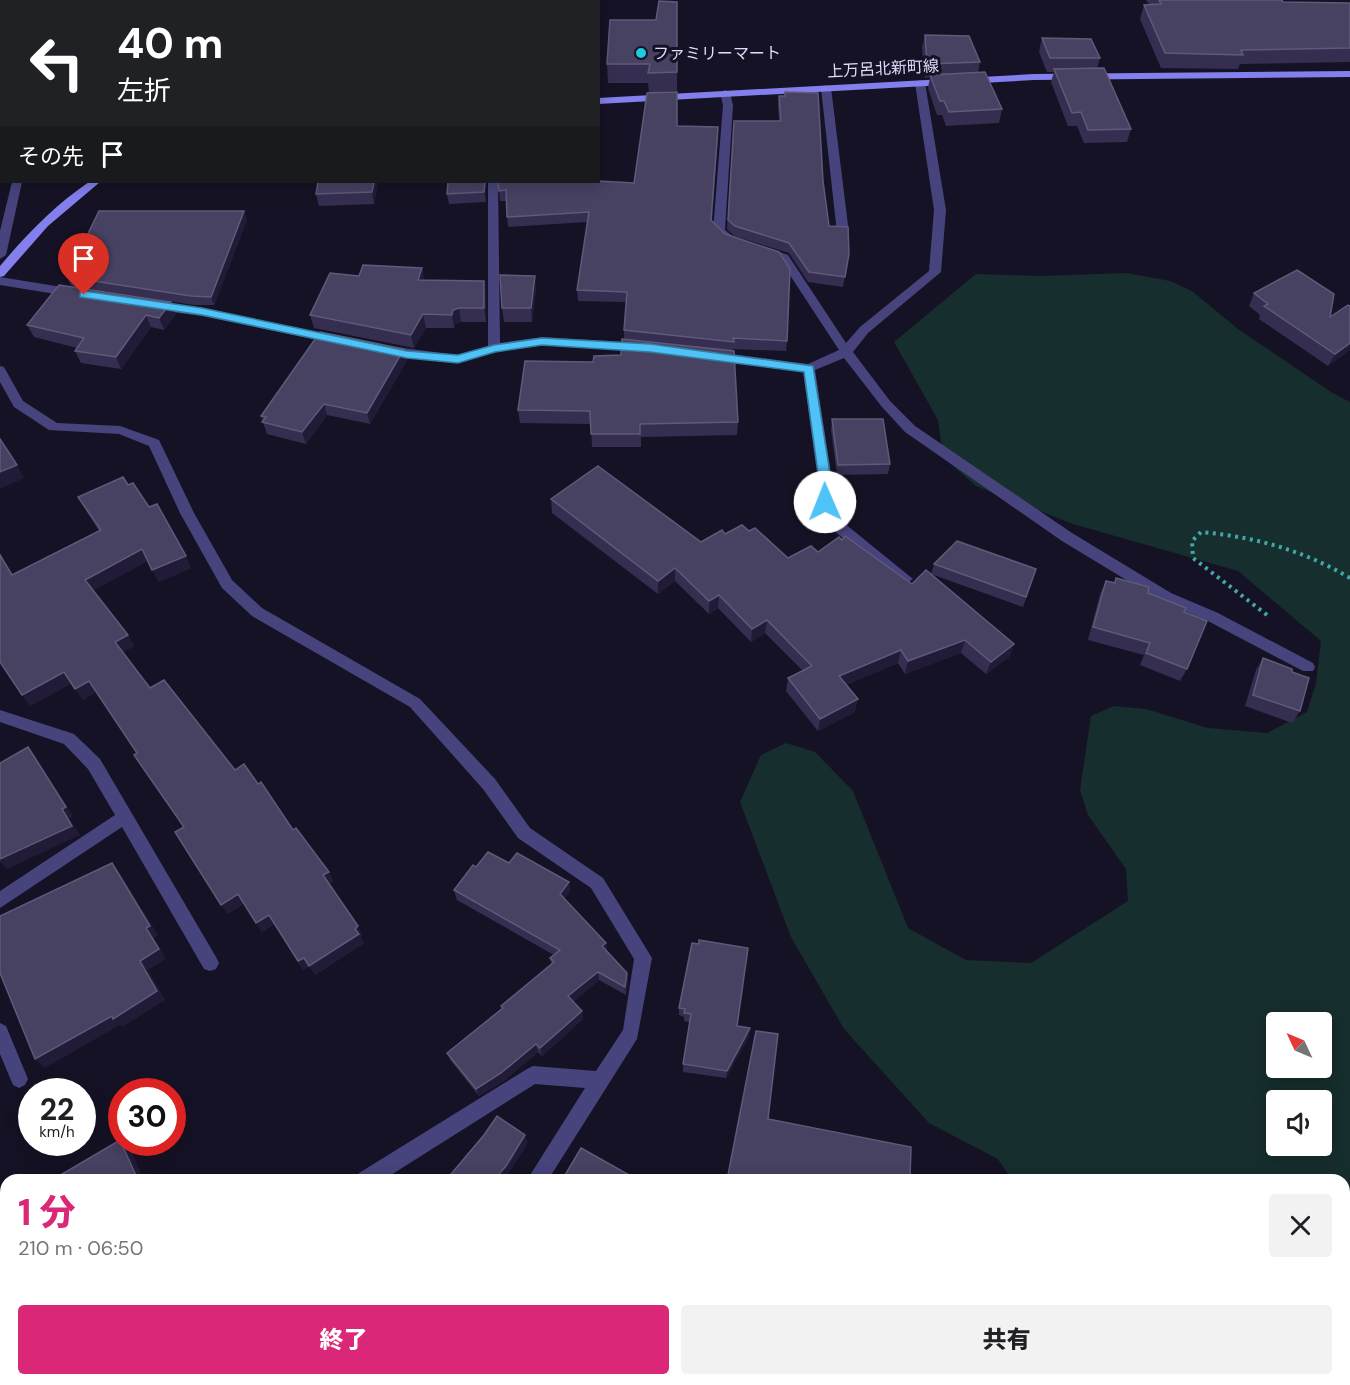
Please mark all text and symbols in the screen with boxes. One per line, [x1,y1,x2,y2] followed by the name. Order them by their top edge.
[117,16,223,71] text: 40 m
[18,24,96,102] icon: left
[653,43,781,64] place label: ファミリーマート
[634,46,648,60] marker: ファミリーマート
[827,55,940,82] street label: 上万呂北新町線
[117,73,171,108] text: 左折
[96,138,129,171] icon: arrive
[18,142,84,171] text: その先
[58,233,109,295] pin
[67,242,100,275] icon: arrive
[793,470,857,534] position arrow
[1266,1012,1332,1078] north arrow
[1266,1012,1332,1156] map controls
[108,1078,186,1156] speed limit sign: 30
[40,1090,74,1129] text: 22
[1266,1090,1332,1156] button: sound
[39,1122,75,1142] text: km/h
[18,1189,76,1236] text: 1 分
[1269,1194,1332,1257] button: close
[18,1235,143,1261] text: 210 m · 06:50
[18,1305,669,1374] button: 終了
[681,1305,1332,1374] button: 共有

